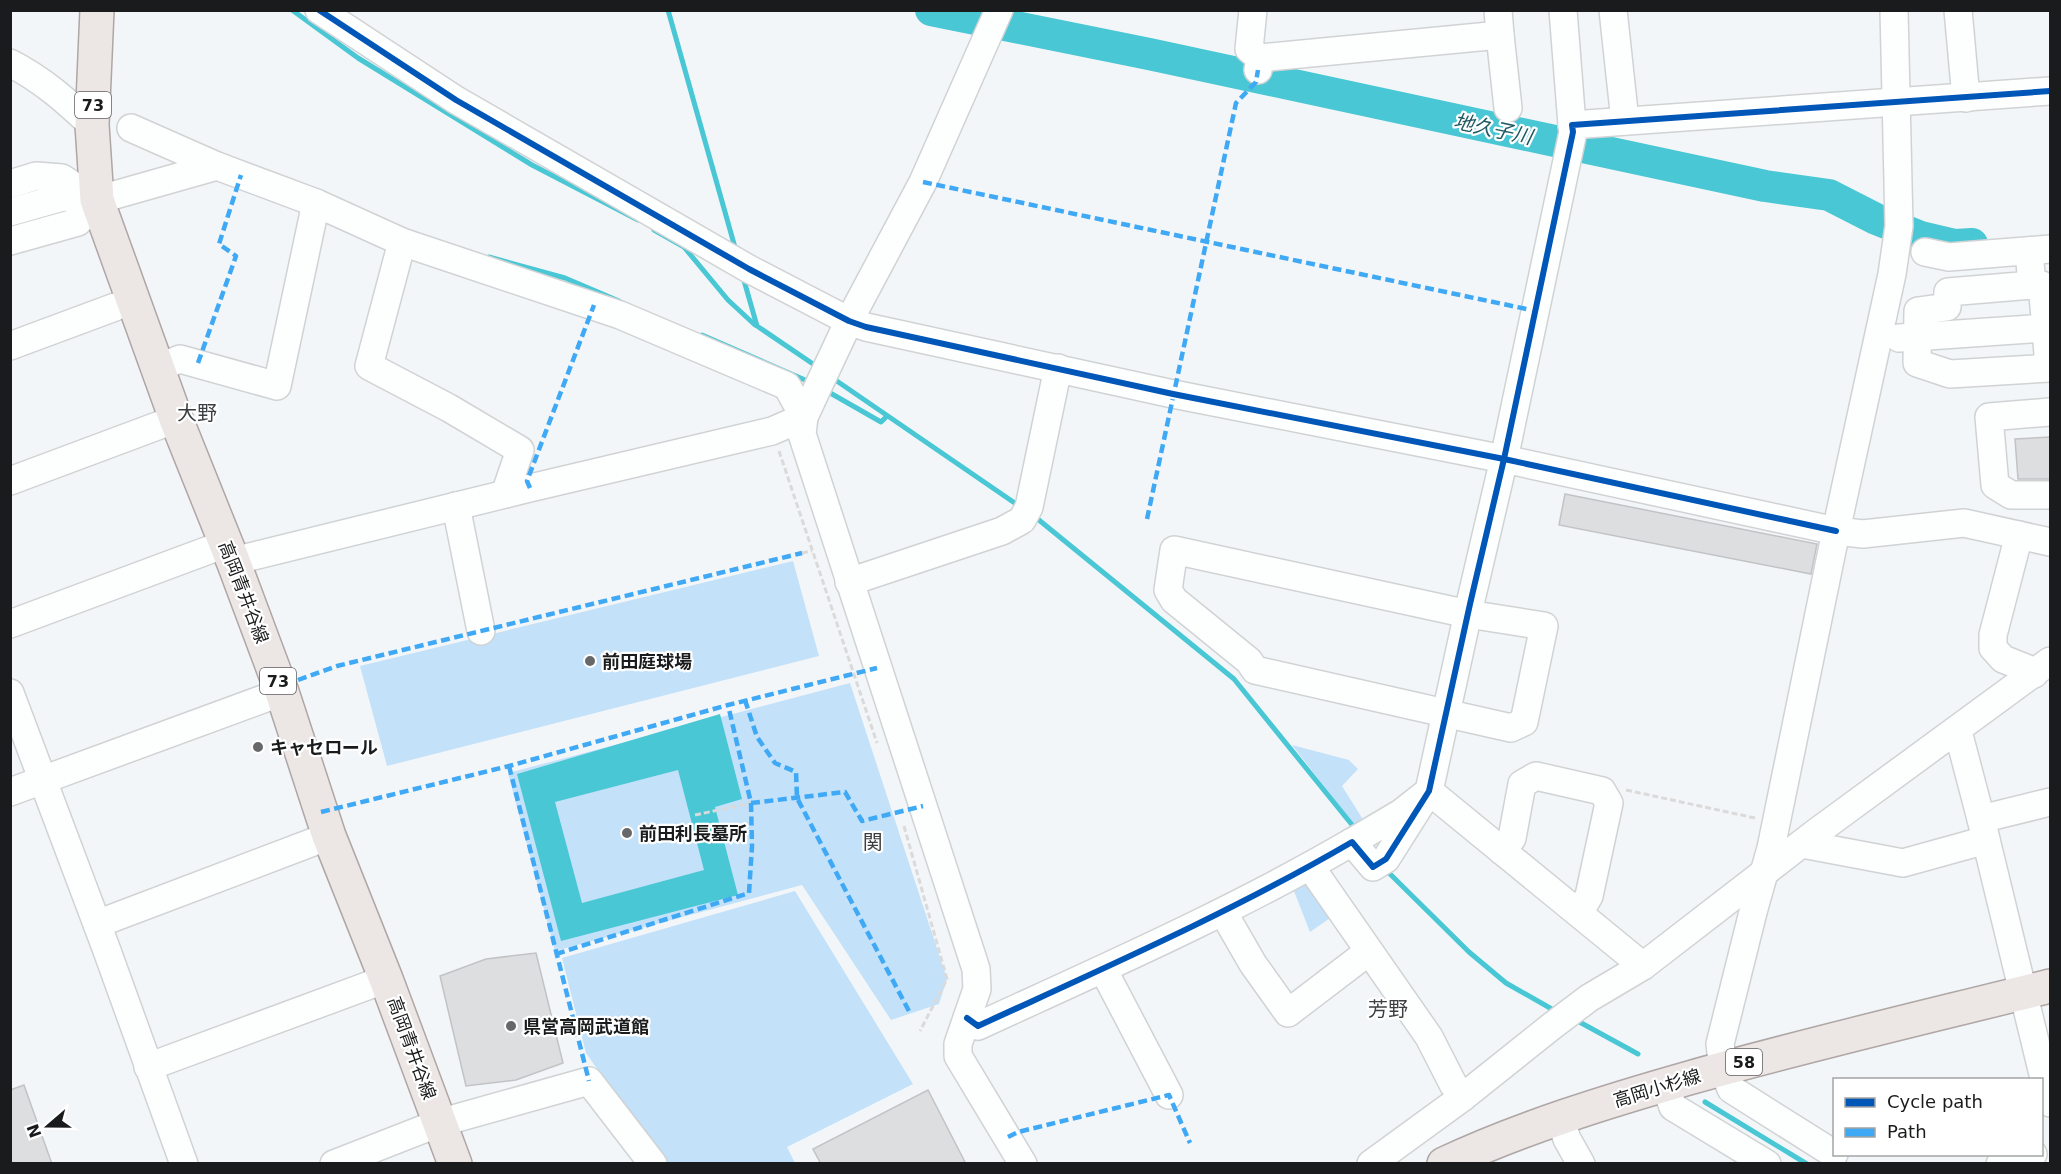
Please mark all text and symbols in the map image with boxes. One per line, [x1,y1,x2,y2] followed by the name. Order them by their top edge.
[75,92,111,118] road number: 73
[1451,109,1537,149] water label: 地久子川
[177,401,217,425] district label: 大野
[215,538,273,646] street label: 高岡青井谷線
[602,651,692,672] place label: 前田庭球場
[583,654,597,668] marker: 前田庭球場
[260,668,296,694] road number: 73
[270,737,378,758] place label: キャセロール
[251,740,265,754] marker: キャセロール
[639,823,747,844] place label: 前田利長墓所
[620,826,634,840] marker: 前田利長墓所
[863,830,883,854] district label: 関
[384,994,440,1102] street label: 高岡青井谷線
[1368,997,1408,1021] district label: 芳野
[523,1016,649,1037] place label: 県営高岡武道館
[504,1019,518,1033] marker: 県営高岡武道館
[1726,1049,1762,1075] road number: 58
[1611,1065,1703,1111] street label: 高岡小杉線
[1833,1078,2043,1156] legend
[1887,1091,1983,1112] text: Cycle path
[18,1096,78,1156] north arrow
[23,1121,46,1141] text: N
[1887,1121,1927,1142] text: Path

